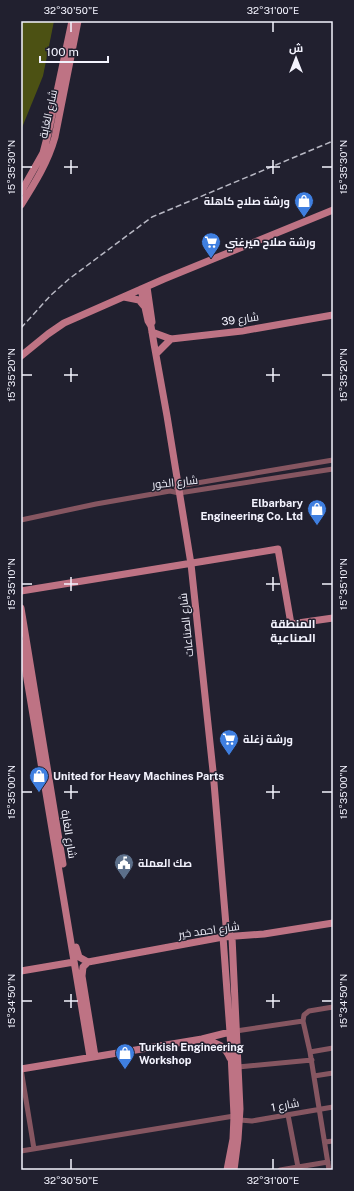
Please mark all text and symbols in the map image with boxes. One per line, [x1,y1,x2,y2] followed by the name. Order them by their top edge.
[44,4,98,16] text: 32°30'50"E
[247,4,299,16] text: 32°31'00"E
[40,38,108,64] scale bar
[276,38,316,78] north arrow
[289,42,303,55] text: ش
[46,45,79,59] text: 100 m
[37,89,61,140] street label: شارع الغابة
[5,140,17,194] text: 15°35'30"N
[337,140,349,194] text: 15°35'30"N
[293,190,315,218] shop icon: ورشة صلاح كاهلة
[204,195,290,209] place label: ورشة صلاح كاهلة
[200,231,222,259] supermarket icon: ورشة صلاح ميرغني
[225,236,316,252] place label: ورشة صلاح ميرغني
[220,310,260,330] street label: شارع 39
[5,348,17,402] text: 15°35'20"N
[337,348,349,402] text: 15°35'20"N
[151,474,199,492] street label: شارع الخور
[200,497,304,522] place label: Elbarbary Engineering Co. Ltd
[306,498,328,526] shop icon: Elbarbary Engineering Co. Ltd
[5,558,17,610] text: 15°35'10"N
[337,558,349,610] text: 15°35'10"N
[177,592,197,658] street label: شارع الصناعات
[270,617,316,645] district label: المنطقة الصناعية
[218,728,240,756] supermarket icon: ورشة زغلة
[243,733,293,747] place label: ورشة زغلة
[5,765,17,819] text: 15°35'00"N
[28,765,50,793] shop icon: United for Heavy Machines Parts
[337,765,349,819] text: 15°35'00"N
[53,770,224,782] place label: United for Heavy Machines Parts
[57,809,79,860] street label: شارع الغابة
[113,852,135,880] public building icon: صك العملة
[138,857,192,869] place label: صك العملة
[177,920,241,942] street label: شارع احمد خير
[5,974,17,1028] text: 15°34'50"N
[337,974,349,1028] text: 15°34'50"N
[139,1041,244,1066] place label: Turkish Engineering Workshop
[114,1042,136,1070] shop icon: Turkish Engineering Workshop
[270,1097,300,1115] street label: شارع 1
[44,1174,98,1186] text: 32°30'50"E
[247,1174,299,1186] text: 32°31'00"E

